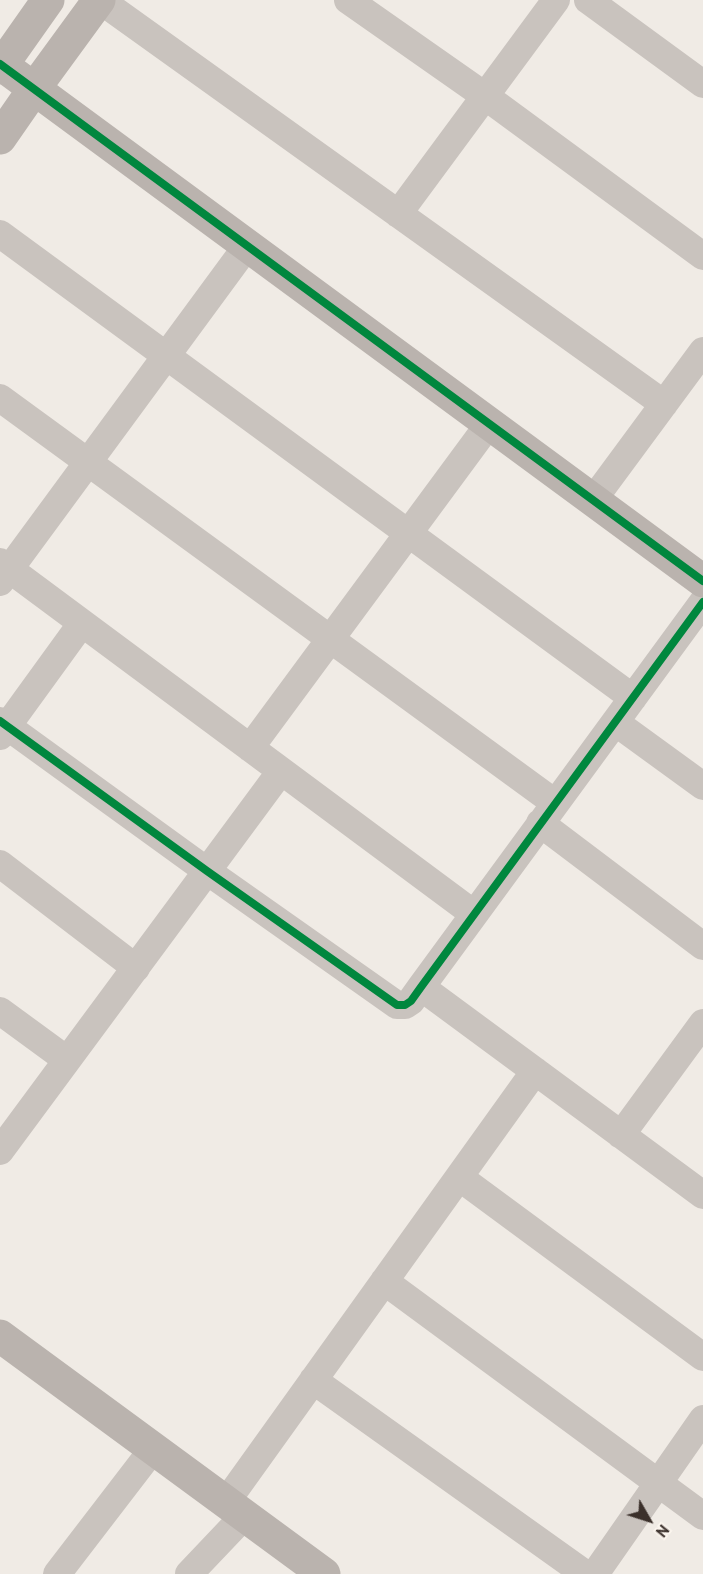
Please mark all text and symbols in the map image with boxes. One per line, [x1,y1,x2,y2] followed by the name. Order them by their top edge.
[619,1490,679,1550] north arrow
[652,1521,674,1542] text: N

